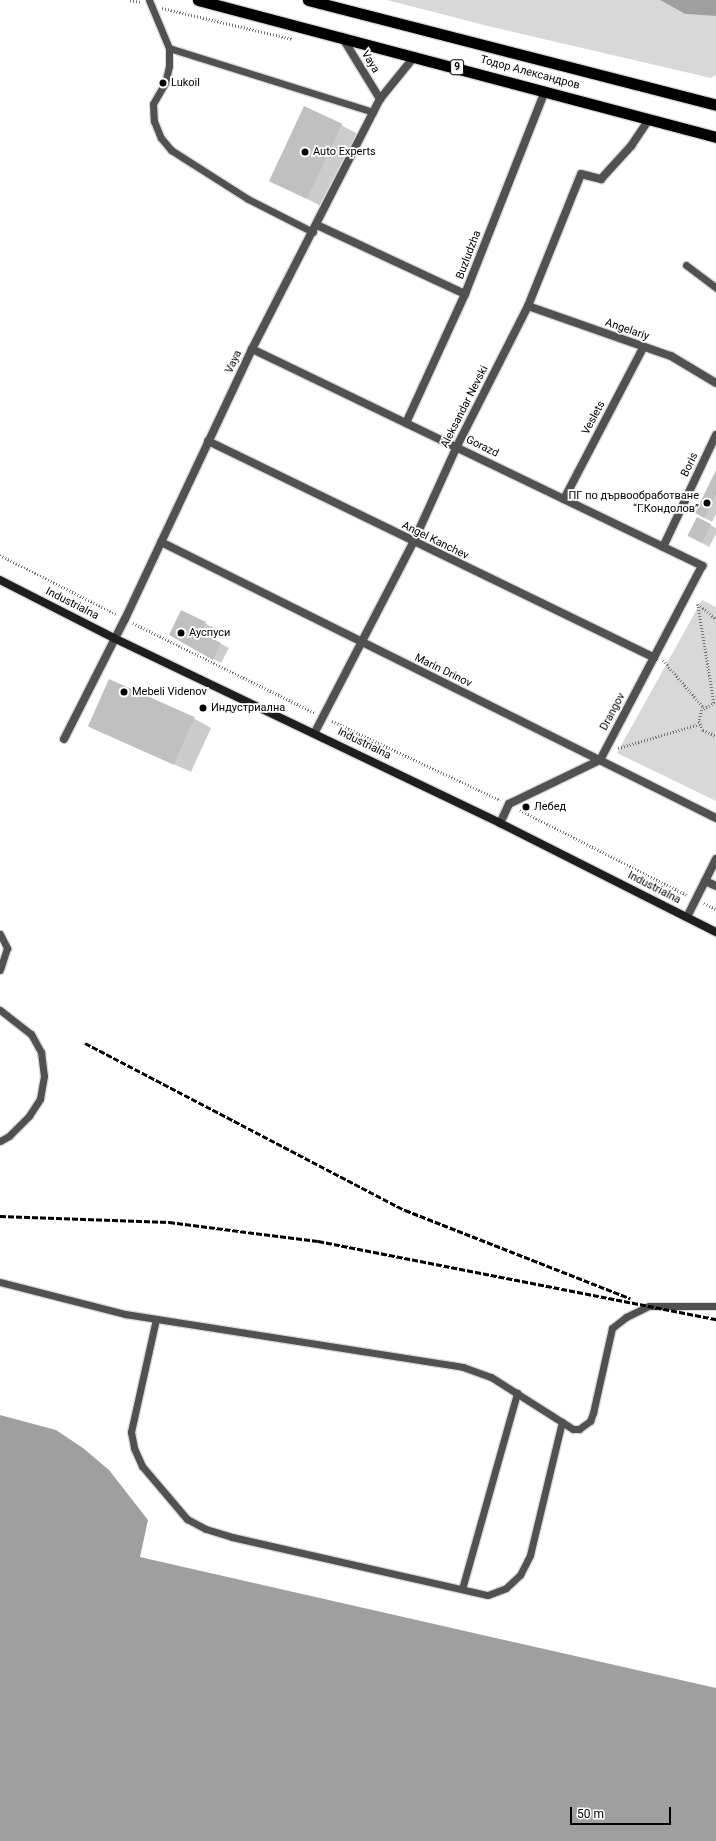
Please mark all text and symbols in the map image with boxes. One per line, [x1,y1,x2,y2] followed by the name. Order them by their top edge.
[358,48,382,76] street label: Vaya
[479,53,581,93] street label: Тодор Александров
[450,59,464,75] road number: 9
[171,76,200,90] place label: Lukoil
[158,78,168,88] marker: Lukoil
[313,145,376,159] place label: Auto Experts
[300,147,310,157] marker: Auto Experts
[454,229,484,281] street label: Buzludzha
[603,316,651,344] street label: Angelariy
[223,348,245,376] street label: Vaya
[439,364,491,450] street label: Aleksandar Nevski
[580,399,608,437] street label: Veslets
[463,433,501,461] street label: Gorazd
[679,451,701,479] street label: Boris
[569,490,699,516] place label: ПГ по дървообработване “Г.Кондолов”
[702,498,712,508] marker: ПГ по дървообработване “Г.Кондолов”
[400,519,470,563] street label: Angel Kanchev
[43,585,101,623] street label: Industrialna
[189,626,230,640] place label: Ауспуси
[176,628,186,638] marker: Ауспуси
[412,651,474,691] street label: Marin Drinov
[132,685,207,699] place label: Mebeli Videnov
[119,687,129,697] marker: Mebeli Videnov
[598,691,628,733] street label: Drangov
[211,701,285,715] place label: Индустриална
[198,703,208,713] marker: Индустриална
[335,725,393,763] street label: Industrialna
[534,800,566,814] place label: Лебед
[521,802,531,812] marker: Лебед
[625,869,683,907] street label: Industrialna
[572,1799,673,1825] scale bar
[577,1807,604,1821] text: 50 m

